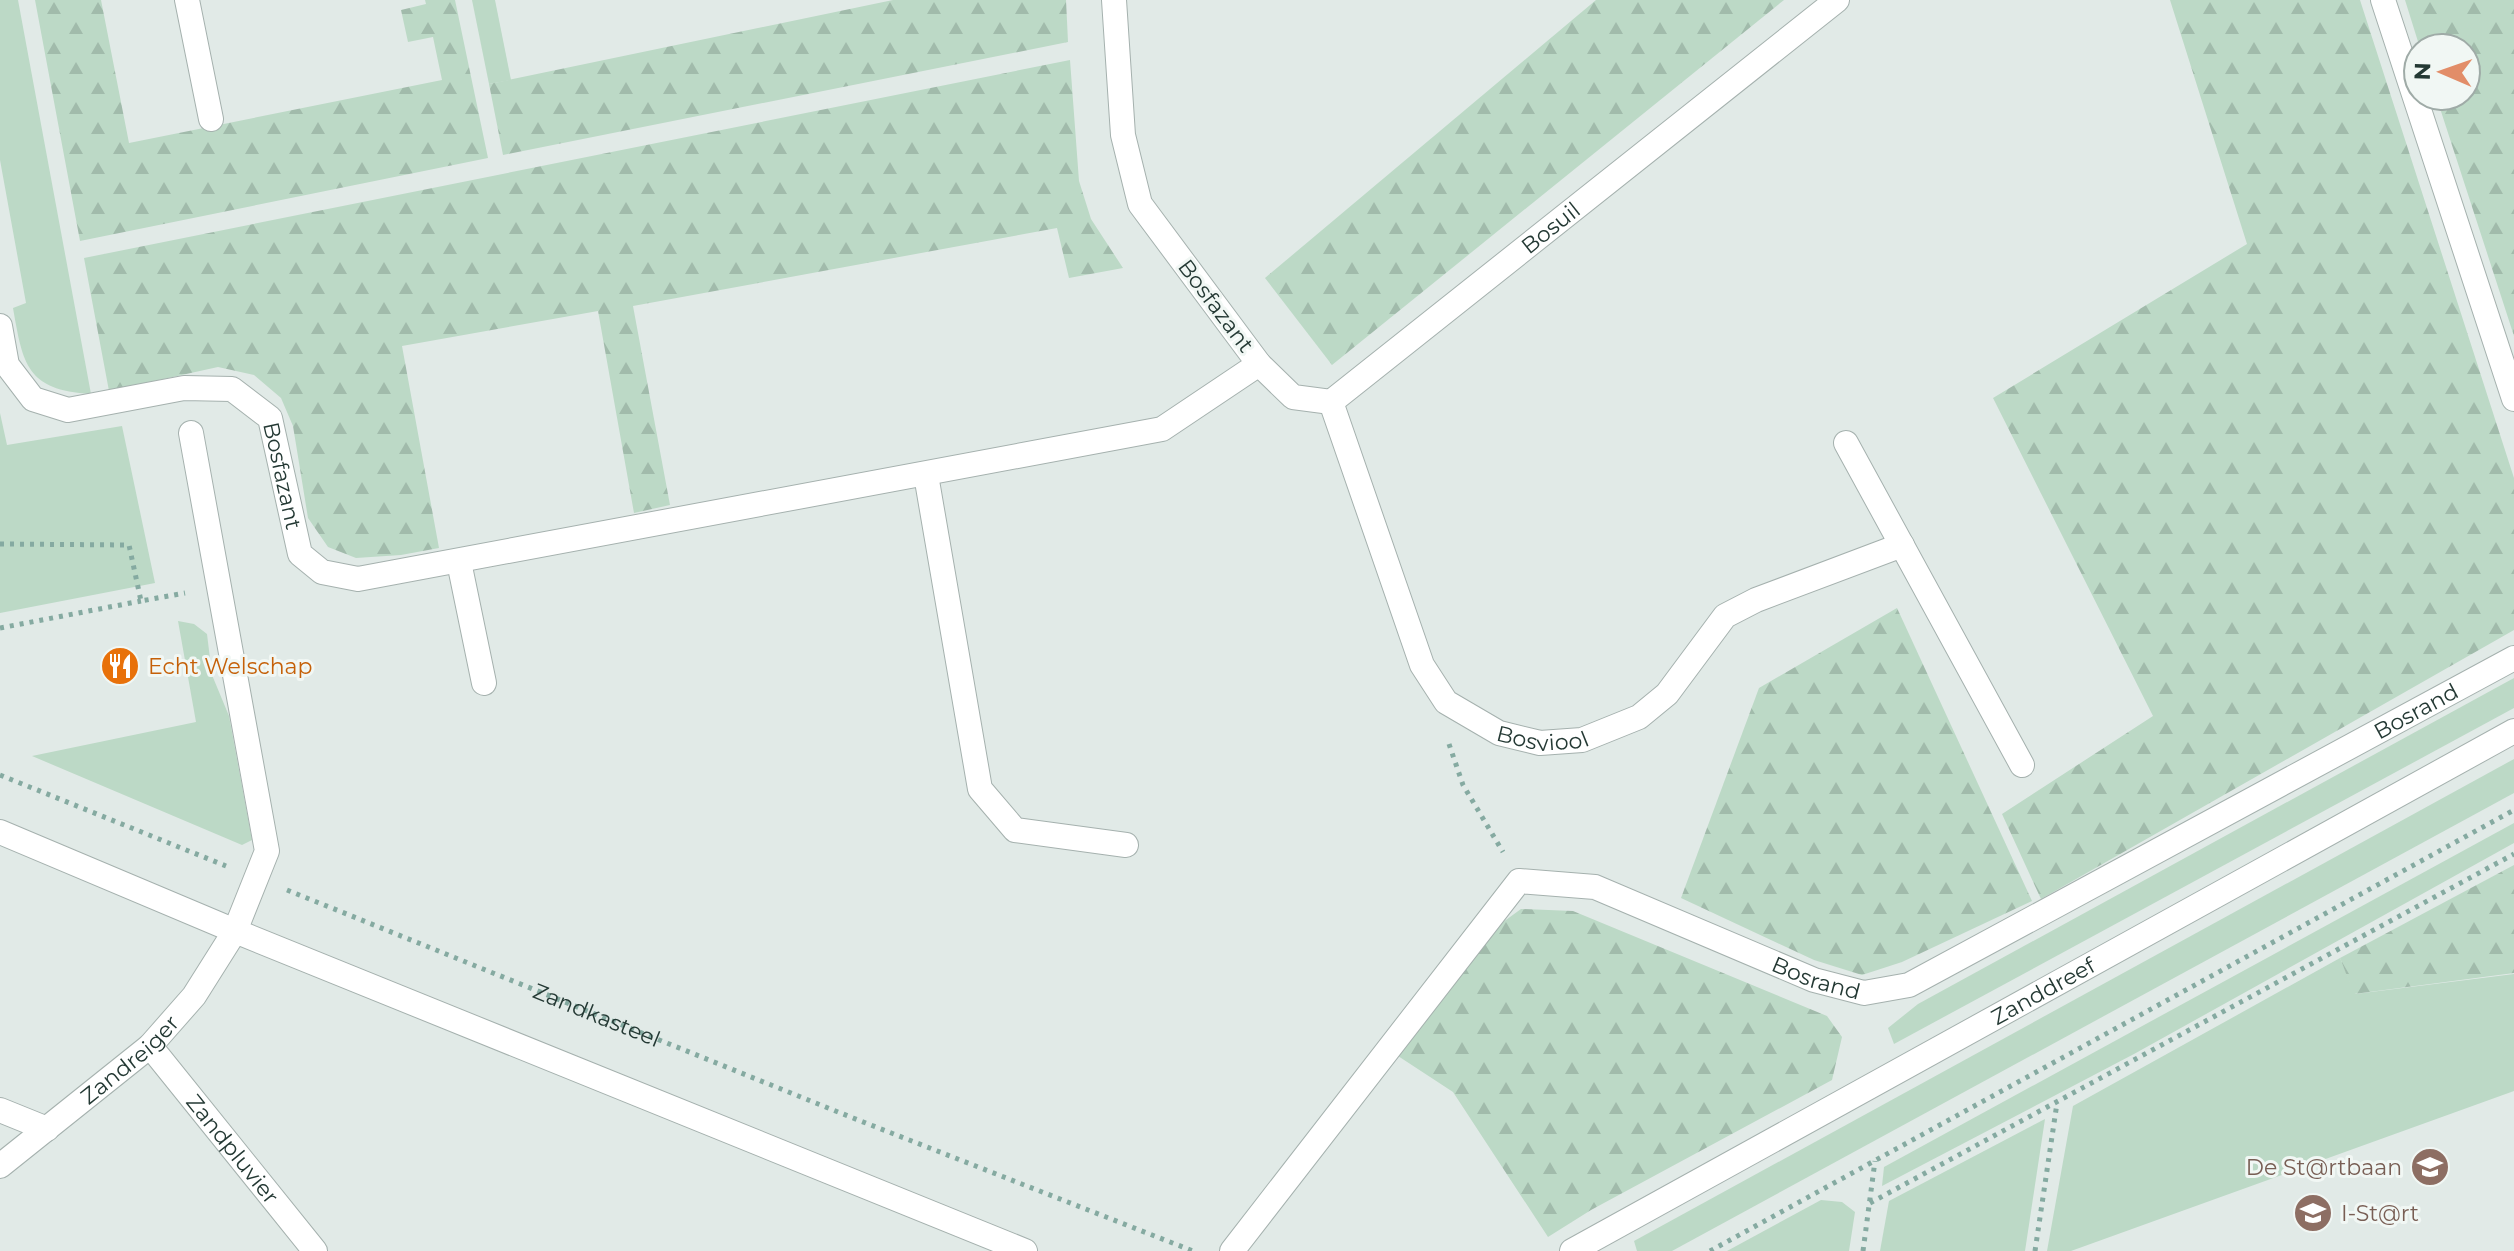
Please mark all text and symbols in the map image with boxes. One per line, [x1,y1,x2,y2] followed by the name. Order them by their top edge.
[2402,32,2482,112] north arrow
[2409,62,2436,81] text: N
[1516,196,1585,259] street label: Bosuil
[1172,254,1260,358] street label: Bosfazant
[258,419,308,532] street label: Bosfazant
[99,645,141,687] restaurant icon: Echt Welschap
[148,653,313,680] place label: Echt Welschap
[2369,677,2463,745] street label: Bosrand
[1494,719,1593,757] street label: Bosviool
[1768,950,1863,1005] street label: Bosrand
[1986,951,2101,1031] street label: Zanddreef
[529,977,664,1053] street label: Zandkasteel
[75,1009,185,1110] street label: Zandreiger
[181,1089,285,1209] street label: Zandpluvier
[2409,1146,2451,1188] school or university icon: De St@rtbaan
[2246,1154,2402,1181] place label: De St@rtbaan
[2292,1192,2334,1234] school or university icon: I-St@rt
[2341,1200,2419,1227] place label: I-St@rt

